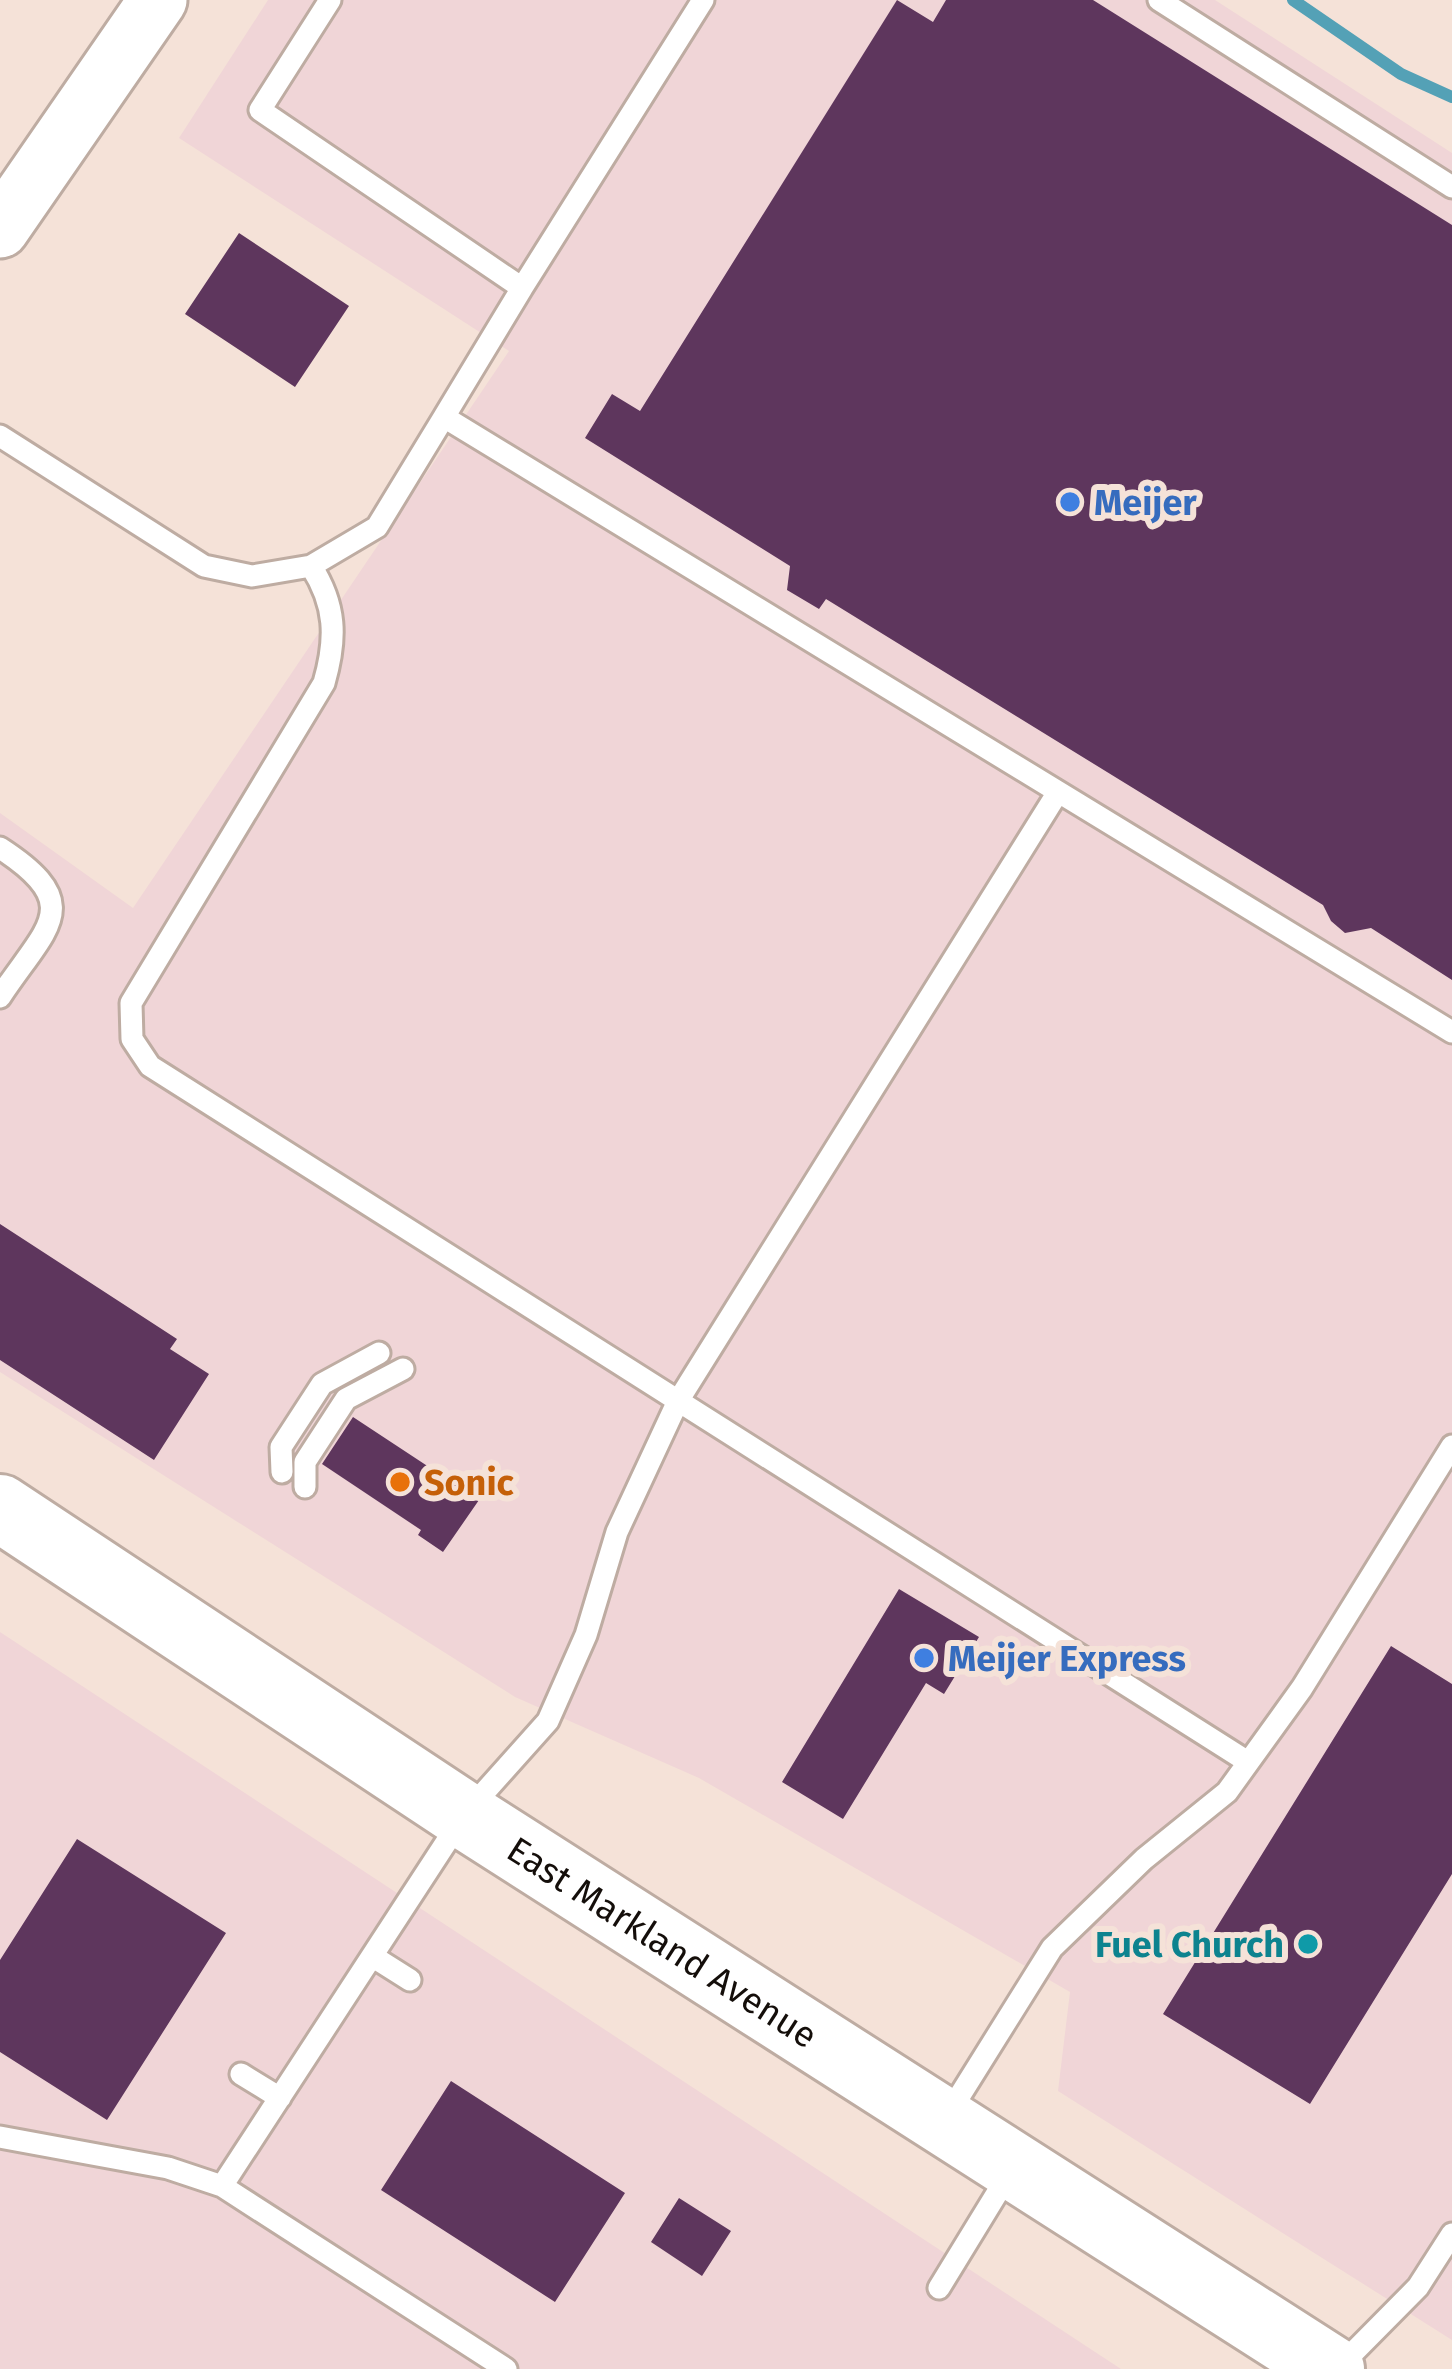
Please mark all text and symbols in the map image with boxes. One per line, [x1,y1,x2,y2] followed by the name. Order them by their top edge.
[1094,481,1197,525] place label: Meijer
[1057,489,1083,515] marker: Meijer
[424,1461,515,1505] place label: Sonic
[387,1469,413,1495] marker: Sonic
[948,1637,1186,1681] place label: Meijer Express
[911,1645,937,1671] marker: Meijer Express
[499,1828,825,2058] street label: East Markland Avenue
[1095,1923,1284,1967] place label: Fuel Church
[1295,1931,1321,1957] marker: Fuel Church

